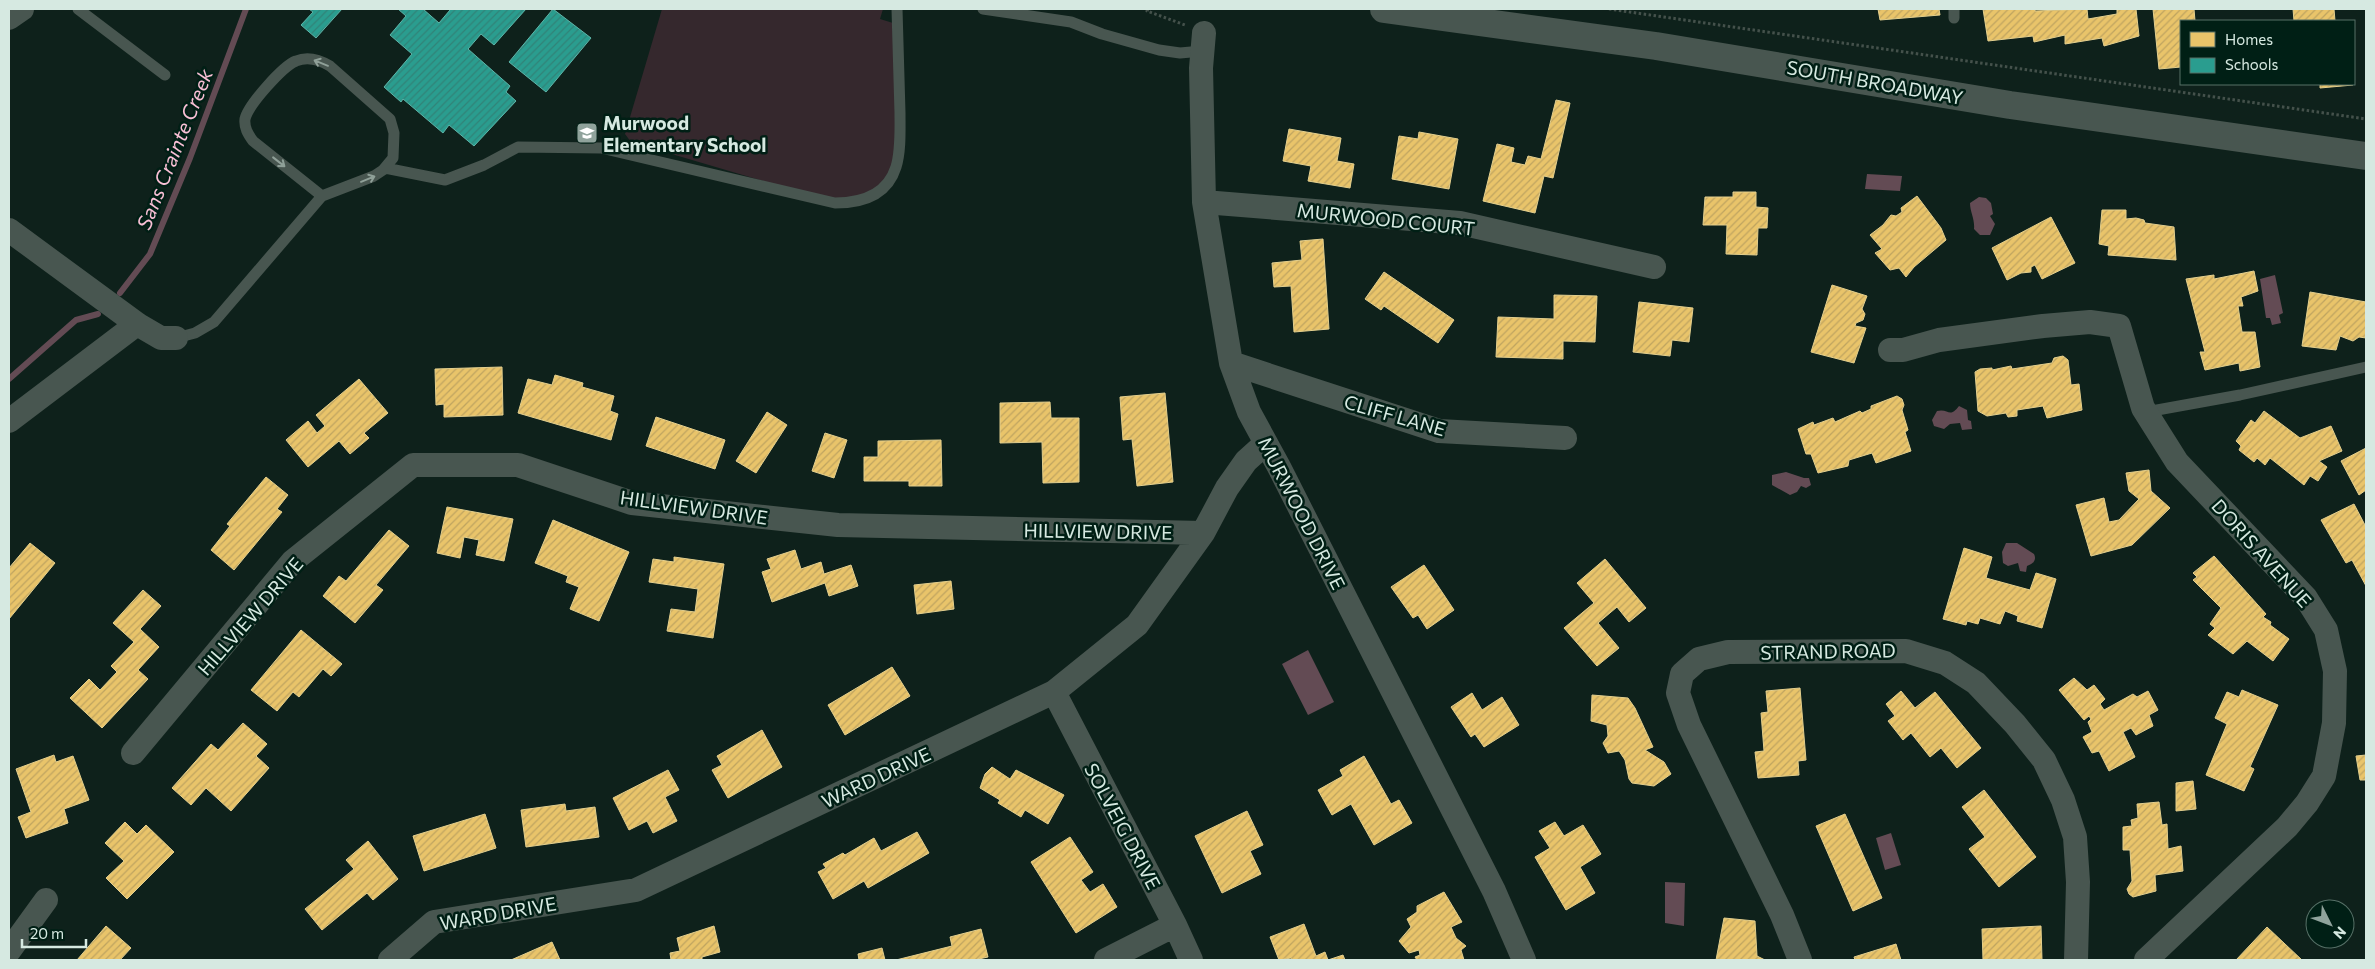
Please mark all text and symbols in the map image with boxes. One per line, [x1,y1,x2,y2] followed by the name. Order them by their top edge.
[2180,20,2355,85] legend
[2225,30,2273,48] text: Homes
[1785,55,1965,109] street label: SOUTH BROADWAY
[2225,55,2279,73] text: Schools
[314,57,329,67] one-way arrow
[131,64,218,233] water label: Sans Crainte Creek
[603,111,767,156] place label: Murwood Elementary School
[575,121,599,145] school or university icon: Murwood Elementary School
[272,156,285,167] one-way arrow
[360,173,375,183] one-way arrow
[1296,198,1476,240] street label: MURWOOD COURT
[1342,390,1448,440] street label: CLIFF LANE
[1254,433,1350,593] street label: MURWOOD DRIVE
[619,485,769,529] street label: HILLVIEW DRIVE
[2207,494,2317,612] street label: DORIS AVENUE
[1023,518,1173,544] street label: HILLVIEW DRIVE
[193,552,307,680] street label: HILLVIEW DRIVE
[1760,638,1896,664] street label: STRAND ROAD
[818,742,934,812] street label: WARD DRIVE
[1080,759,1166,893] street label: SOLVEIG DRIVE
[438,891,558,935] street label: WARD DRIVE
[2305,899,2355,949] north arrow
[22,916,86,948] scale bar
[2330,923,2350,943] text: N
[30,924,64,942] text: 20 m

